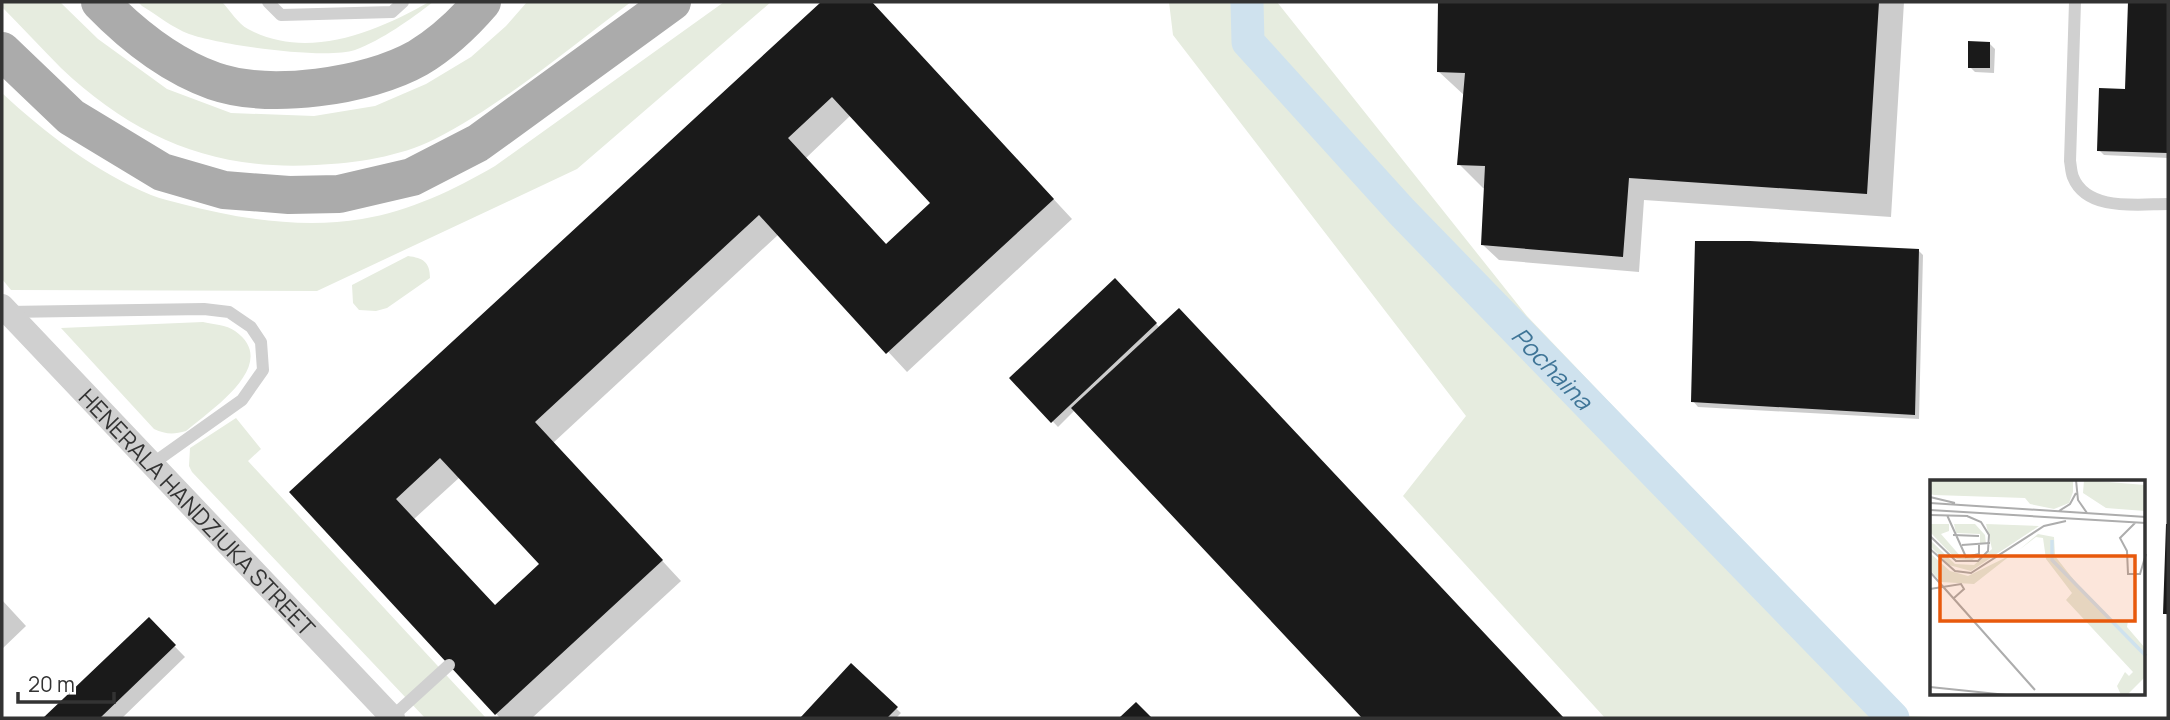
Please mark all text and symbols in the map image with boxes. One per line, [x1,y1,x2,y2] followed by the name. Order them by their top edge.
[1505,319,1602,417] water label: Pochaina
[72,381,323,643] street label: HENERALA HANDZIUKA STREET
[1930,480,2146,696] inset map
[18,660,114,704] scale bar
[28,670,75,698] text: 20 m

